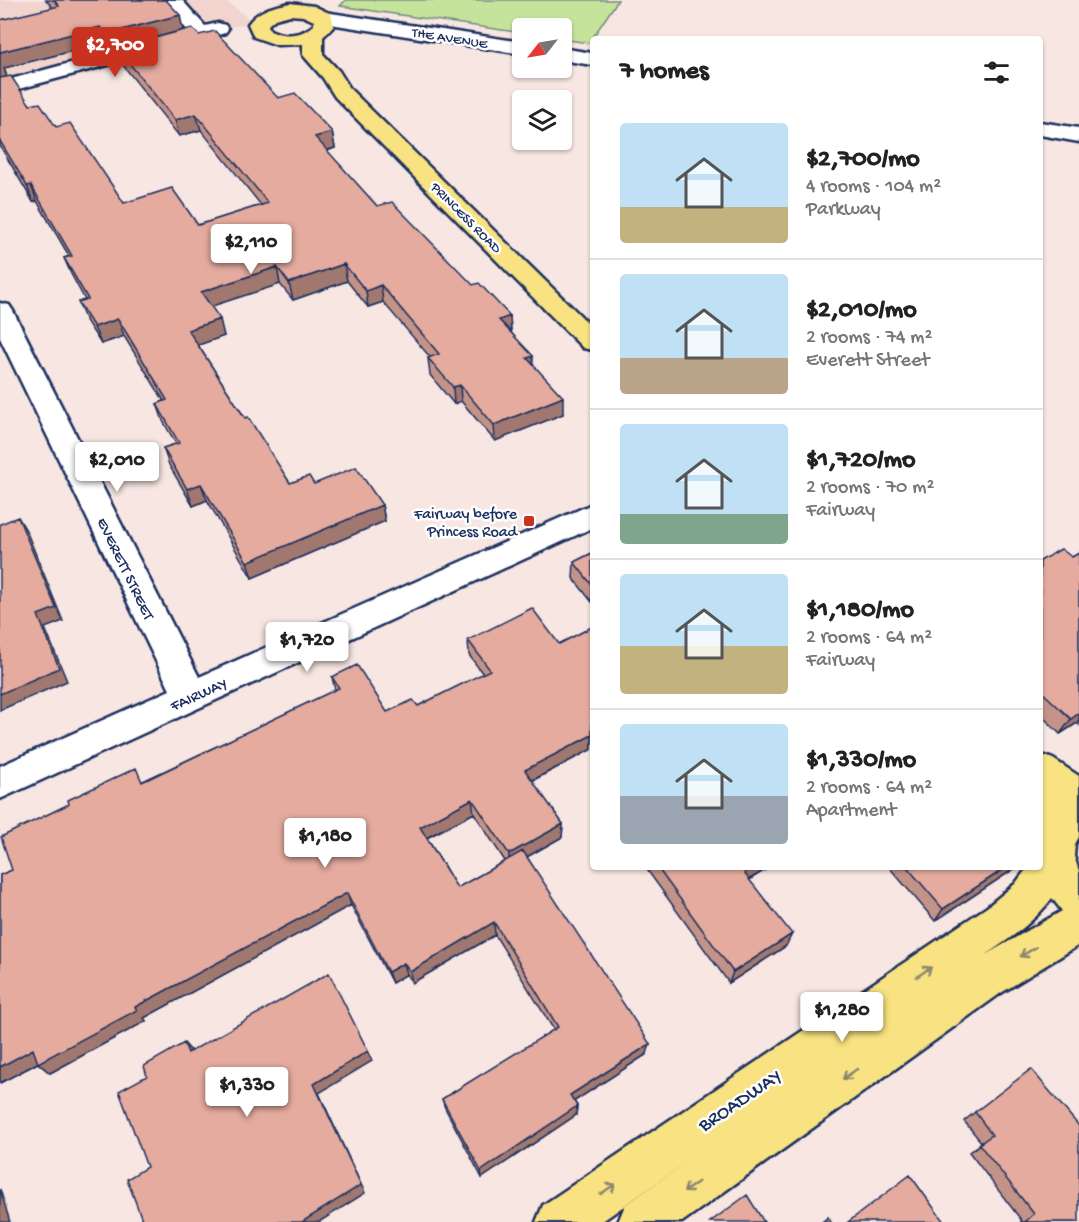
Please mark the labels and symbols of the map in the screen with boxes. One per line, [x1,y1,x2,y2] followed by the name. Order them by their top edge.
[512,18,572,78] north arrow
[410,25,490,54] street label: THE AVENUE
[66,27,164,78] pin: $2,700
[426,179,505,258] street label: PRINCESS ROAD
[202,224,300,275] pin: $2,110
[68,442,166,493] pin: $2,010
[413,506,519,543] place label: Fairway before Princess Road
[522,514,536,528] marker: Fairway before Princess Road
[91,515,157,624] street label: EVERETT STREET
[258,622,356,673] pin: $1,720
[167,675,231,718] street label: FAIRWAY
[276,818,374,869] pin: $1,180
[1020,947,1037,959] one-way arrow
[916,966,932,978] one-way arrow
[793,992,891,1043] pin: $1,280
[694,1066,787,1139] street label: BROADWAY
[198,1067,296,1118] pin: $1,330
[843,1068,859,1080] one-way arrow
[684,1181,700,1193] one-way arrow
[599,1183,616,1195] one-way arrow

